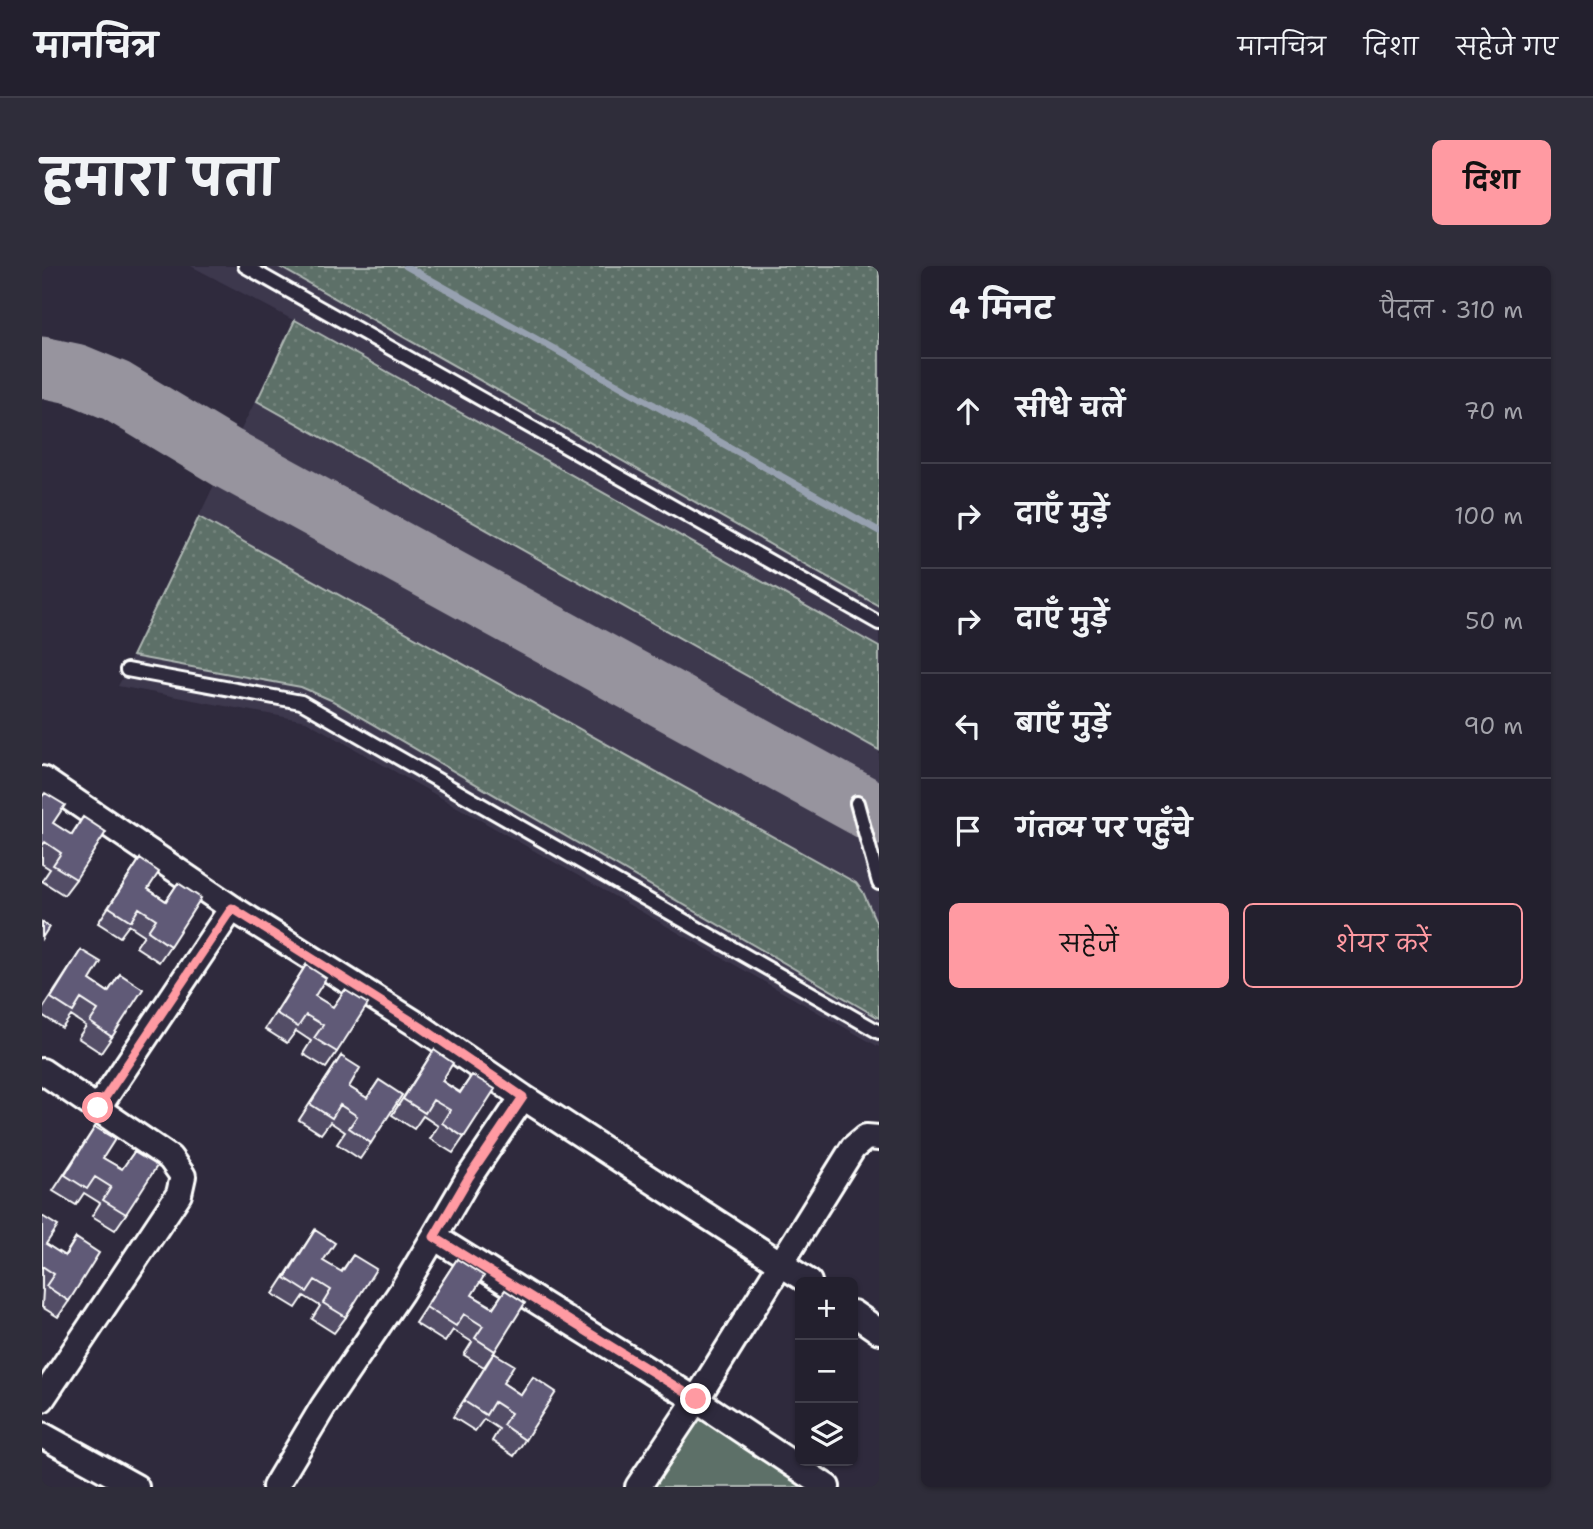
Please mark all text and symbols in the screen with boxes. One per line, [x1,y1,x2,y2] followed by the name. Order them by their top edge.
[35,23,158,68] text: मानचित्र
[1238,31,1326,63] text: मानचित्र
[1364,31,1418,63] text: दिशा
[1456,31,1558,63] text: सहेजे गए
[1432,140,1551,225] button: दिशा
[42,145,277,211] text: हमारा पता
[949,288,1053,329] text: 4 मिनट
[1380,295,1523,325] text: पैदल · 310 m
[1016,390,1125,425] text: सीधे चलें
[949,392,987,430] icon: ahead
[1464,396,1523,426] text: 70 m
[1016,495,1109,530] text: दाएँ मुड़ें
[949,497,987,535] icon: right
[1454,501,1523,531] text: 100 m
[1016,600,1109,635] text: दाएँ मुड़ें
[949,602,987,640] icon: right
[1465,606,1523,636] text: 50 m
[1016,705,1110,740] text: बाएँ मुड़ें
[949,707,987,745] icon: left
[1463,711,1523,741] text: 90 m
[1016,810,1192,845] text: गंतव्य पर पहुँचे
[949,812,987,850] icon: arrive
[949,903,1229,988] button: सहेजें
[1243,903,1523,988] button: शेयर करें
[82,1092,113,1123] route start
[795,1277,858,1466] map controls
[795,1277,858,1340] button: +
[795,1340,858,1403] button: −
[680,1383,711,1414] route end
[795,1403,858,1466] button: layers

